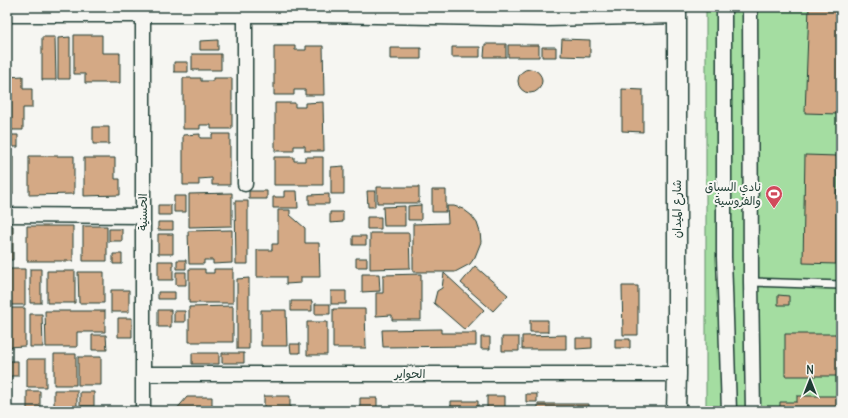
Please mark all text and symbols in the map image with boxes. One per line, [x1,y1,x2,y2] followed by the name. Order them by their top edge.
[705,179,761,209] place label: نادي السباق والفروسية
[669,180,686,238] street label: شارع الميدان
[764,184,784,209] sports icon: نادي السباق والفروسية
[135,193,150,231] street label: الحسنية
[790,360,830,400] north arrow
[806,363,814,377] text: N
[394,366,425,381] street label: الحواير

